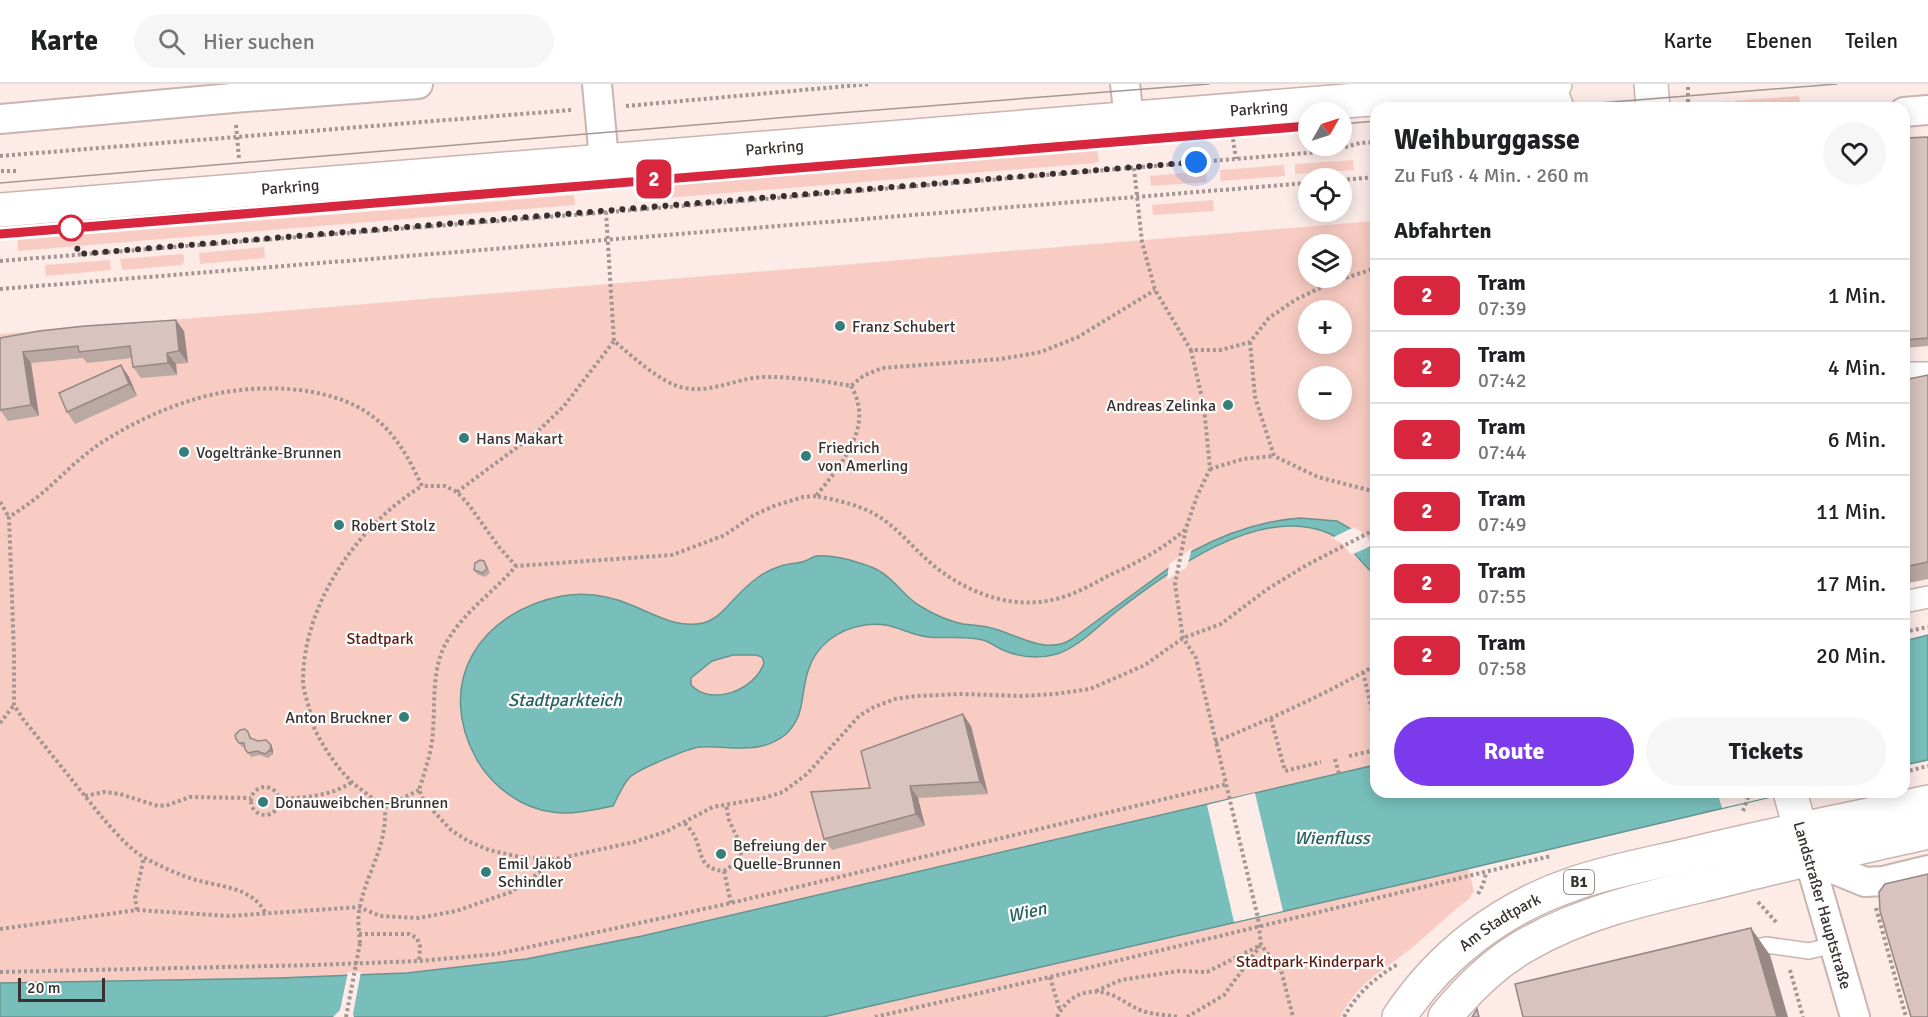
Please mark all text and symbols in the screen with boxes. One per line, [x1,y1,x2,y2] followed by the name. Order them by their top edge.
[134,14,554,68] search box
[30,24,98,58] text: Karte
[155,25,188,58] icon: search
[203,28,315,55] text: Hier suchen
[1663,28,1712,54] text: Karte
[1745,28,1812,54] text: Ebenen
[1845,28,1898,54] text: Teilen
[1229,97,1289,121] street label: Parkring
[1298,102,1352,156] north arrow
[1298,102,1352,420] map controls
[1823,122,1886,185] button: heart
[1394,123,1580,157] text: Weihburggasse
[745,136,804,161] street label: Parkring
[1181,147,1211,177] your location
[634,160,674,199] line badge: 2
[1394,163,1589,188] text: Zu Fuß · 4 Min. · 260 m
[648,166,660,192] text: 2
[1298,168,1352,222] button: locate
[260,175,320,200] street label: Parkring
[58,215,84,241] unlabelled marker
[1394,217,1492,244] text: Abfahrten
[1298,234,1352,288] button: layers
[1478,269,1526,296] text: Tram
[1421,282,1433,308] text: 2
[1828,282,1886,309] text: 1 Min.
[1478,296,1527,321] text: 07:39
[1298,300,1352,354] button: +
[852,317,956,337] place label: Franz Schubert
[833,319,847,333] marker: Franz Schubert
[1478,341,1526,368] text: Tram
[1421,354,1433,380] text: 2
[1828,354,1886,381] text: 4 Min.
[1298,366,1352,420] button: −
[1478,368,1527,393] text: 07:42
[1106,396,1216,416] place label: Andreas Zelinka
[1221,398,1235,412] marker: Andreas Zelinka
[1478,413,1526,440] text: Tram
[1421,426,1433,452] text: 2
[1828,426,1886,453] text: 6 Min.
[476,429,564,449] place label: Hans Makart
[457,431,471,445] marker: Hans Makart
[818,438,908,476] place label: Friedrich von Amerling
[1478,440,1527,465] text: 07:44
[196,443,341,463] place label: Vogeltränke-Brunnen
[177,445,191,459] marker: Vogeltränke-Brunnen
[799,449,813,463] marker: Friedrich von Amerling
[1478,485,1526,512] text: Tram
[1421,498,1433,524] text: 2
[1816,498,1886,525] text: 11 Min.
[1478,512,1527,537] text: 07:49
[351,516,435,536] place label: Robert Stolz
[332,518,346,532] marker: Robert Stolz
[1478,557,1526,584] text: Tram
[1421,570,1433,596] text: 2
[1816,570,1886,597] text: 17 Min.
[1478,584,1527,609] text: 07:55
[346,629,414,649] park label: Stadtpark
[1478,629,1526,656] text: Tram
[1421,642,1433,668] text: 2
[1816,642,1886,669] text: 20 Min.
[1478,656,1527,681] text: 07:58
[508,689,623,711] water label: Stadtparkteich
[285,708,392,728] place label: Anton Bruckner
[397,710,411,724] marker: Anton Bruckner
[1394,717,1634,786] button: Route
[1646,717,1886,786] button: Tickets
[275,793,448,813] place label: Donauweibchen-Brunnen
[256,795,270,809] marker: Donauweibchen-Brunnen
[1788,819,1856,992] street label: Landstraßer Hauptstraße
[1294,827,1372,849] water label: Wienfluss
[733,836,841,874] place label: Befreiung der Quelle-Brunnen
[714,847,728,861] marker: Befreiung der Quelle-Brunnen
[498,854,572,892] place label: Emil Jakob Schindler
[479,865,493,879] marker: Emil Jakob Schindler
[1564,870,1594,894] road number: B1
[1455,889,1544,956] street label: Am Stadtpark
[1006,897,1050,927] water label: Wien
[1236,952,1384,972] park label: Stadtpark-Kinderpark
[18,975,105,1002] scale bar
[27,978,61,998] text: 20 m

